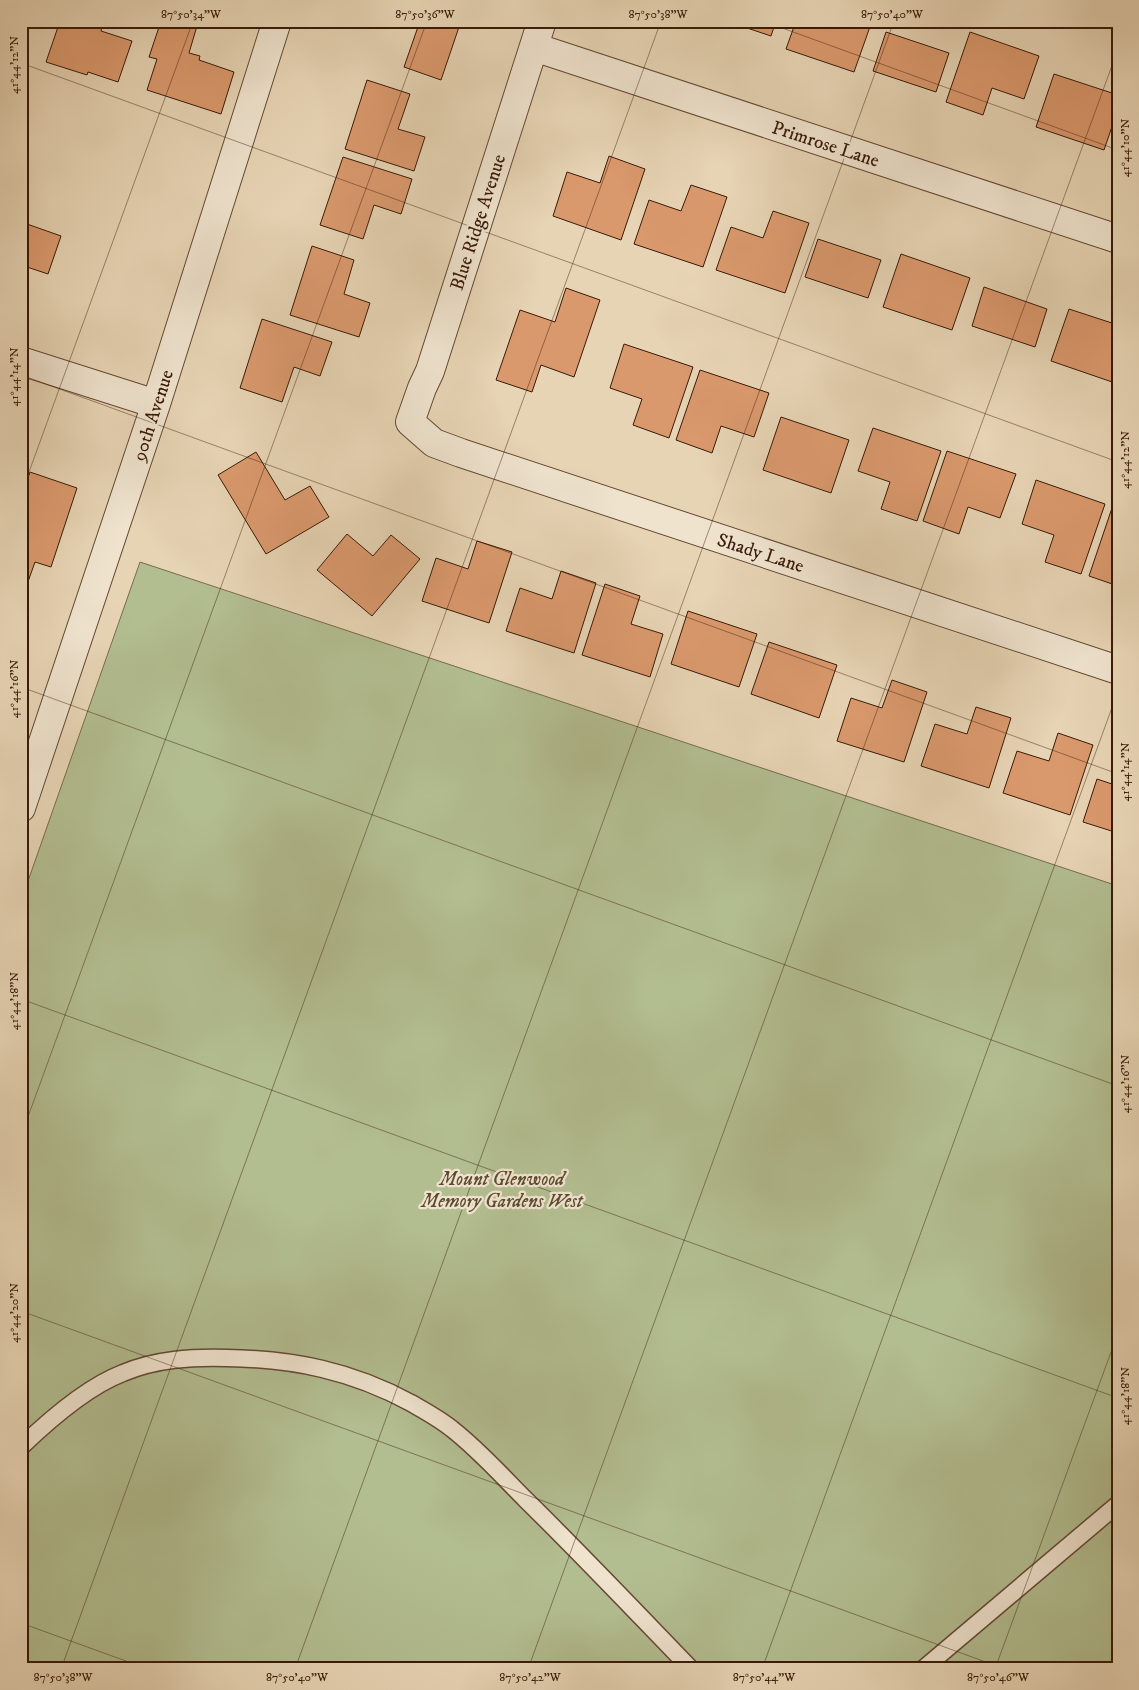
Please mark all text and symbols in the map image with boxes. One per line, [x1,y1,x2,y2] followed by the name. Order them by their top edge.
[161,7,222,22] text: 87°50'34"W
[395,7,456,22] text: 87°50'36"W
[628,7,689,22] text: 87°50'38"W
[861,7,924,22] text: 87°50'40"W
[7,36,22,94] text: 41°44'12"N
[769,116,882,173] street label: Primrose Lane
[1118,119,1133,177] text: 41°44'10"N
[446,151,511,293] street label: Blue Ridge Avenue
[7,347,22,407] text: 41°44'14"N
[128,367,179,465] street label: 90th Avenue
[1118,431,1133,489] text: 41°44'12"N
[714,529,807,578] street label: Shady Lane
[7,660,22,718] text: 41°44'16"N
[1118,742,1133,802] text: 41°44'14"N
[7,972,22,1030] text: 41°44'18"N
[1118,1055,1133,1113] text: 41°44'16"N
[420,1168,584,1213] park label: Mount Glenwood Memory Gardens West
[7,1283,22,1343] text: 41°44'20"N
[1118,1367,1133,1425] text: 41°44'18"N
[33,1670,94,1685] text: 87°50'38"W
[266,1670,329,1685] text: 87°50'40"W
[499,1670,562,1685] text: 87°50'42"W
[733,1670,796,1685] text: 87°50'44"W
[967,1670,1030,1685] text: 87°50'46"W

